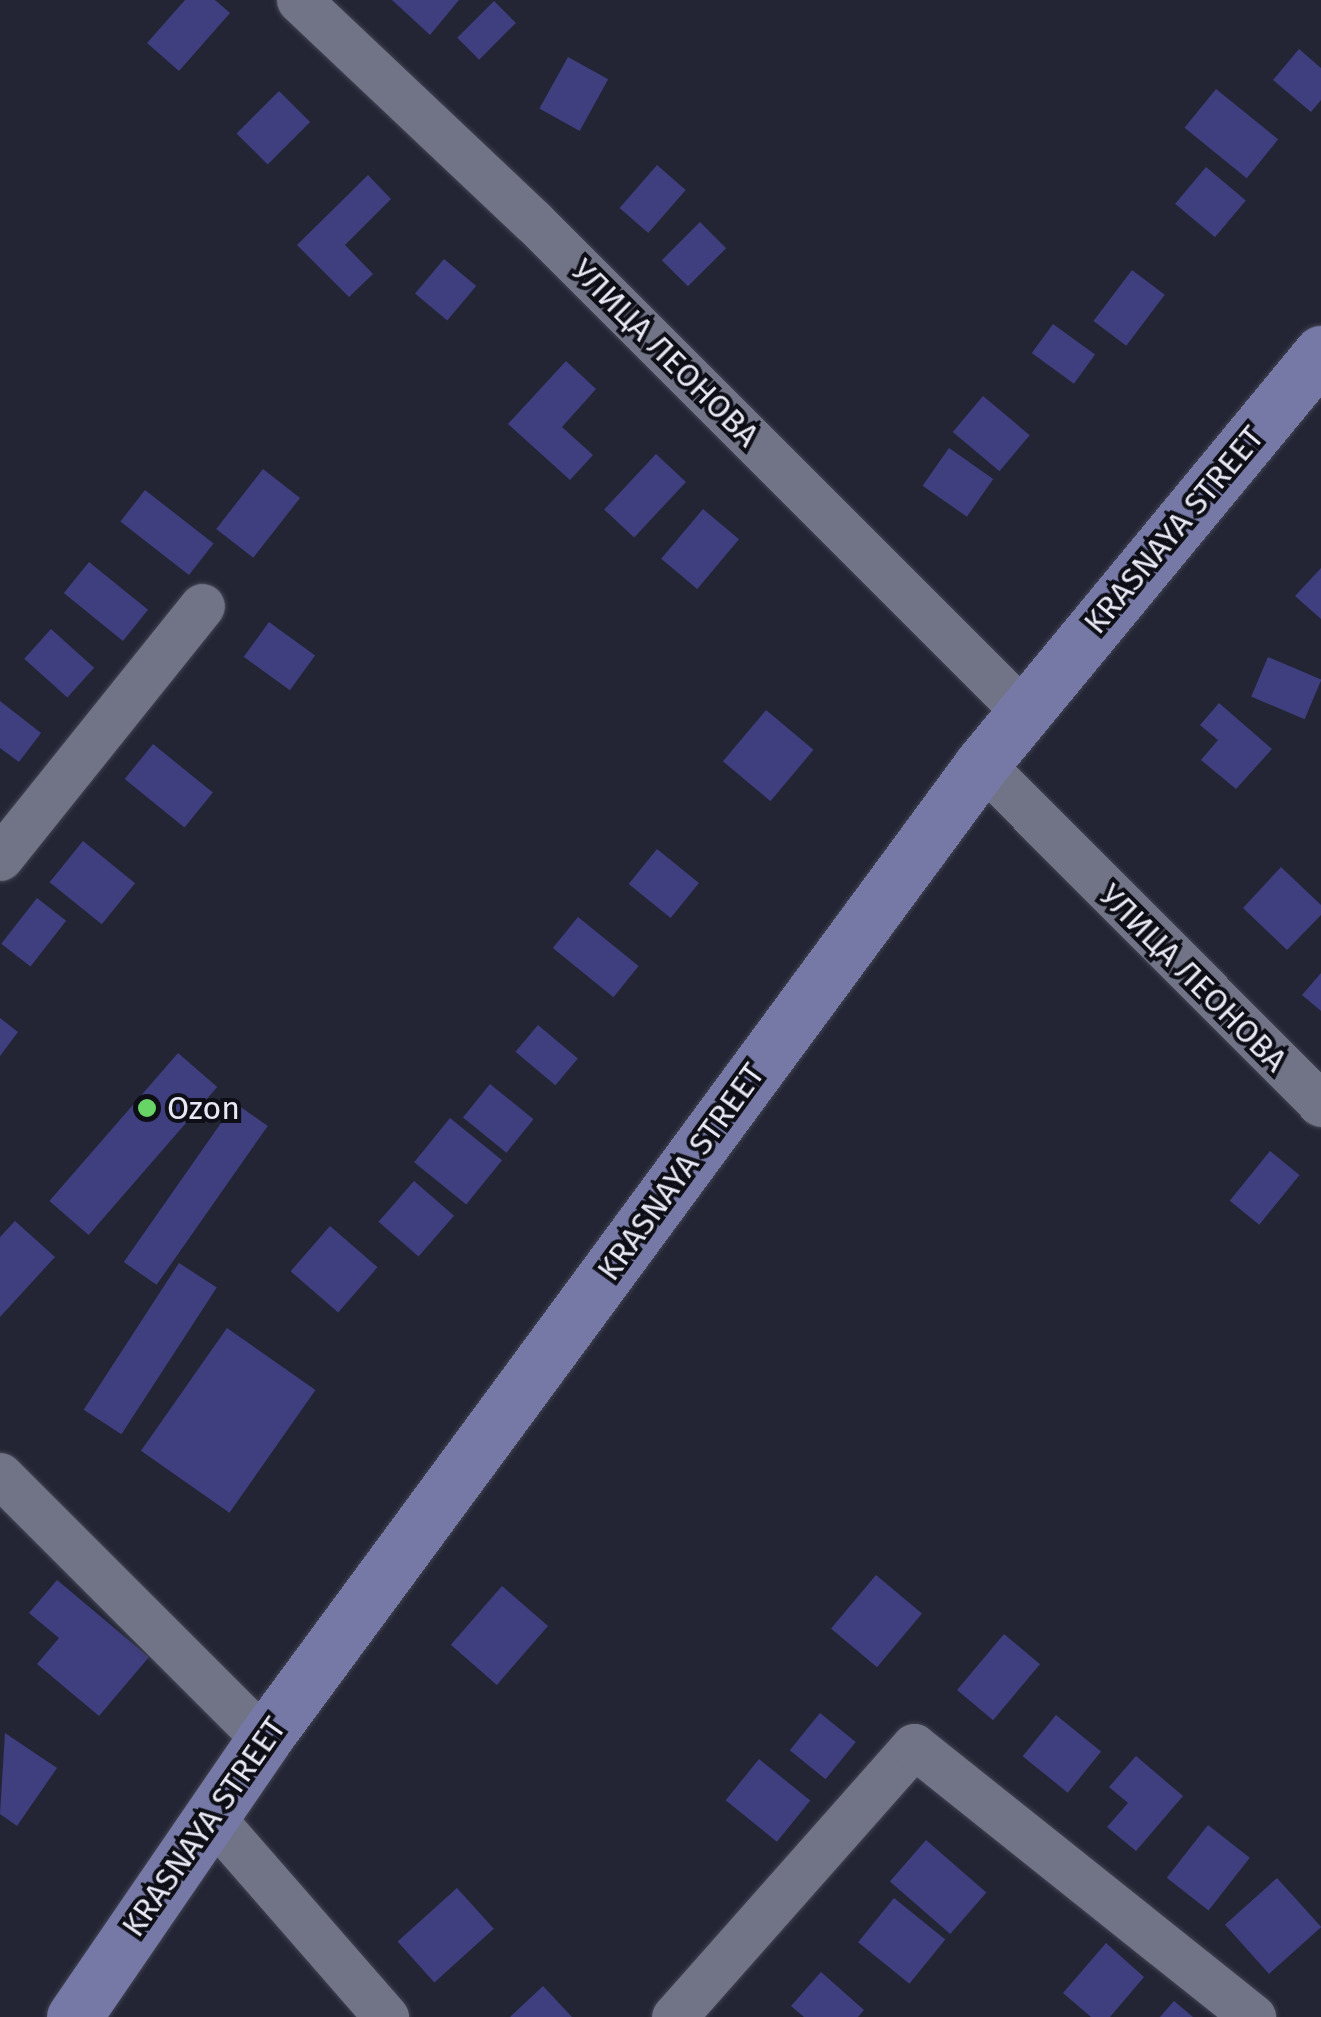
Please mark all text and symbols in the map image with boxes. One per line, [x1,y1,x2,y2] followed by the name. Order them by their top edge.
[563,251,767,455] street label: УЛИЦА ЛЕОНОВА
[1076,419,1272,641] street label: KRASNAYA STREET
[1091,876,1295,1080] street label: УЛИЦА ЛЕОНОВА
[589,1056,773,1288] street label: KRASNAYA STREET
[167,1089,240,1127] place label: Ozon
[136,1097,158,1119] marker: Ozon
[114,1710,294,1944] street label: KRASNAYA STREET

